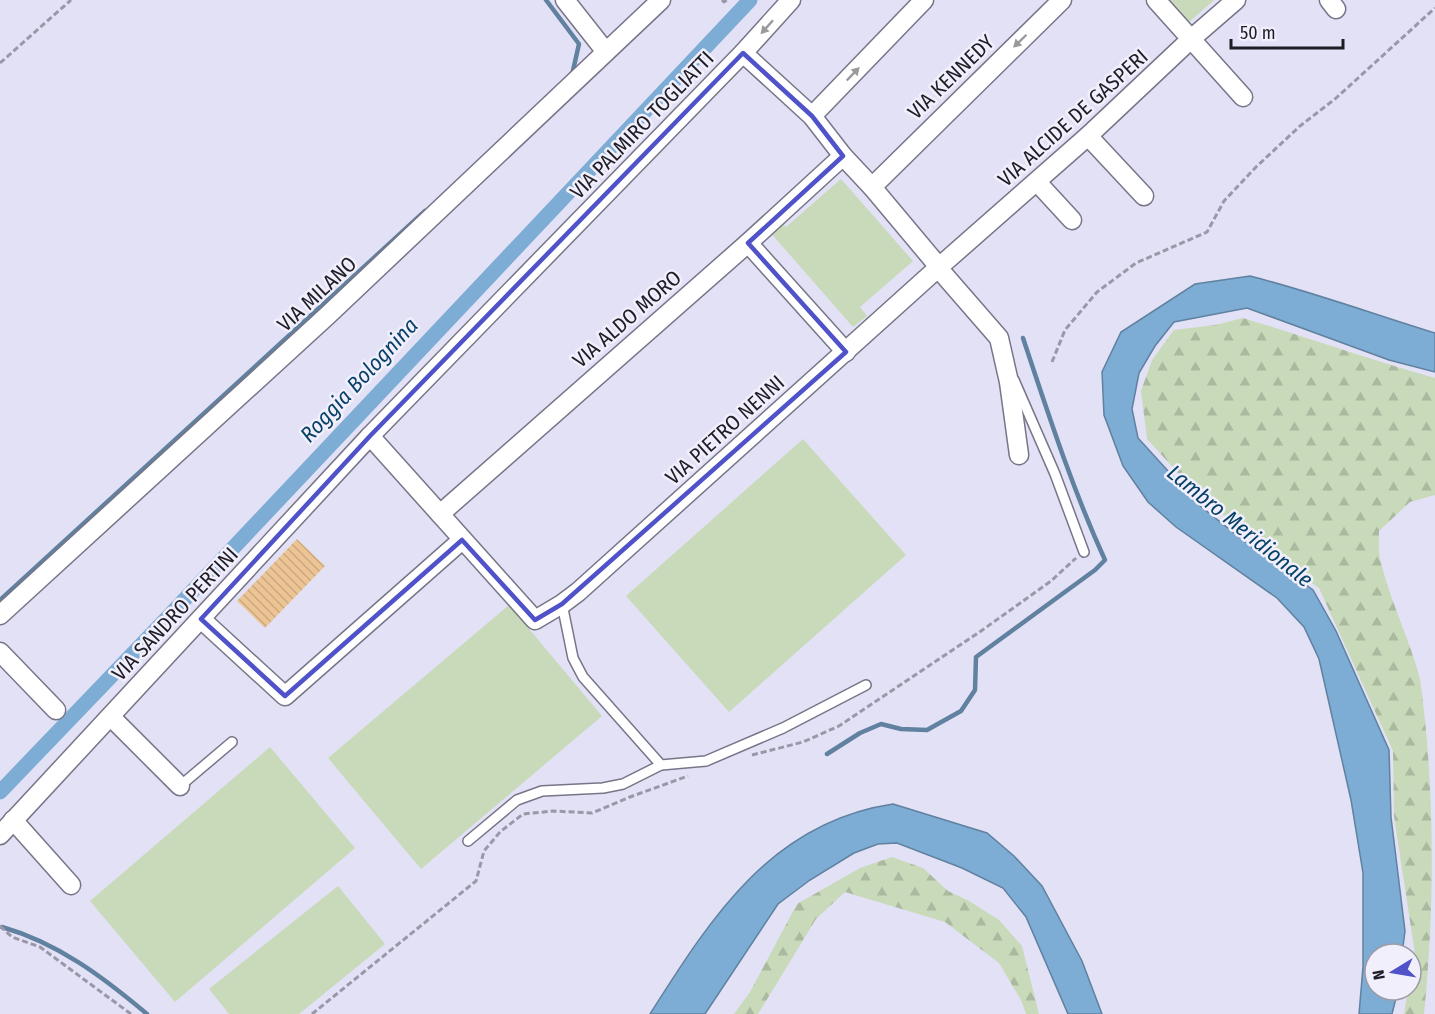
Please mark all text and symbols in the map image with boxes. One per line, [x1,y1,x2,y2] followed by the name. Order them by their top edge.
[1231,12,1344,50] scale bar
[760,19,774,34] one-way arrow
[1240,22,1276,44] text: 50 m
[902,29,1000,125] street label: VIA KENNEDY
[1013,34,1028,48] one-way arrow
[993,44,1153,192] street label: VIA ALCIDE DE GASPERI
[565,46,719,204] street label: VIA PALMIRO TOGLIATTI
[845,67,859,81] one-way arrow
[272,251,362,337] street label: VIA MILANO
[567,265,687,373] street label: VIA ALDO MORO
[294,312,424,448] water label: Roggia Bolognina
[660,370,790,490] street label: VIA PIETRO NENNI
[1162,459,1318,593] water label: Lambro Meridionale
[106,542,244,686] street label: VIA SANDRO PERTINI
[1363,942,1423,1002] north arrow
[1369,968,1389,981] text: N

